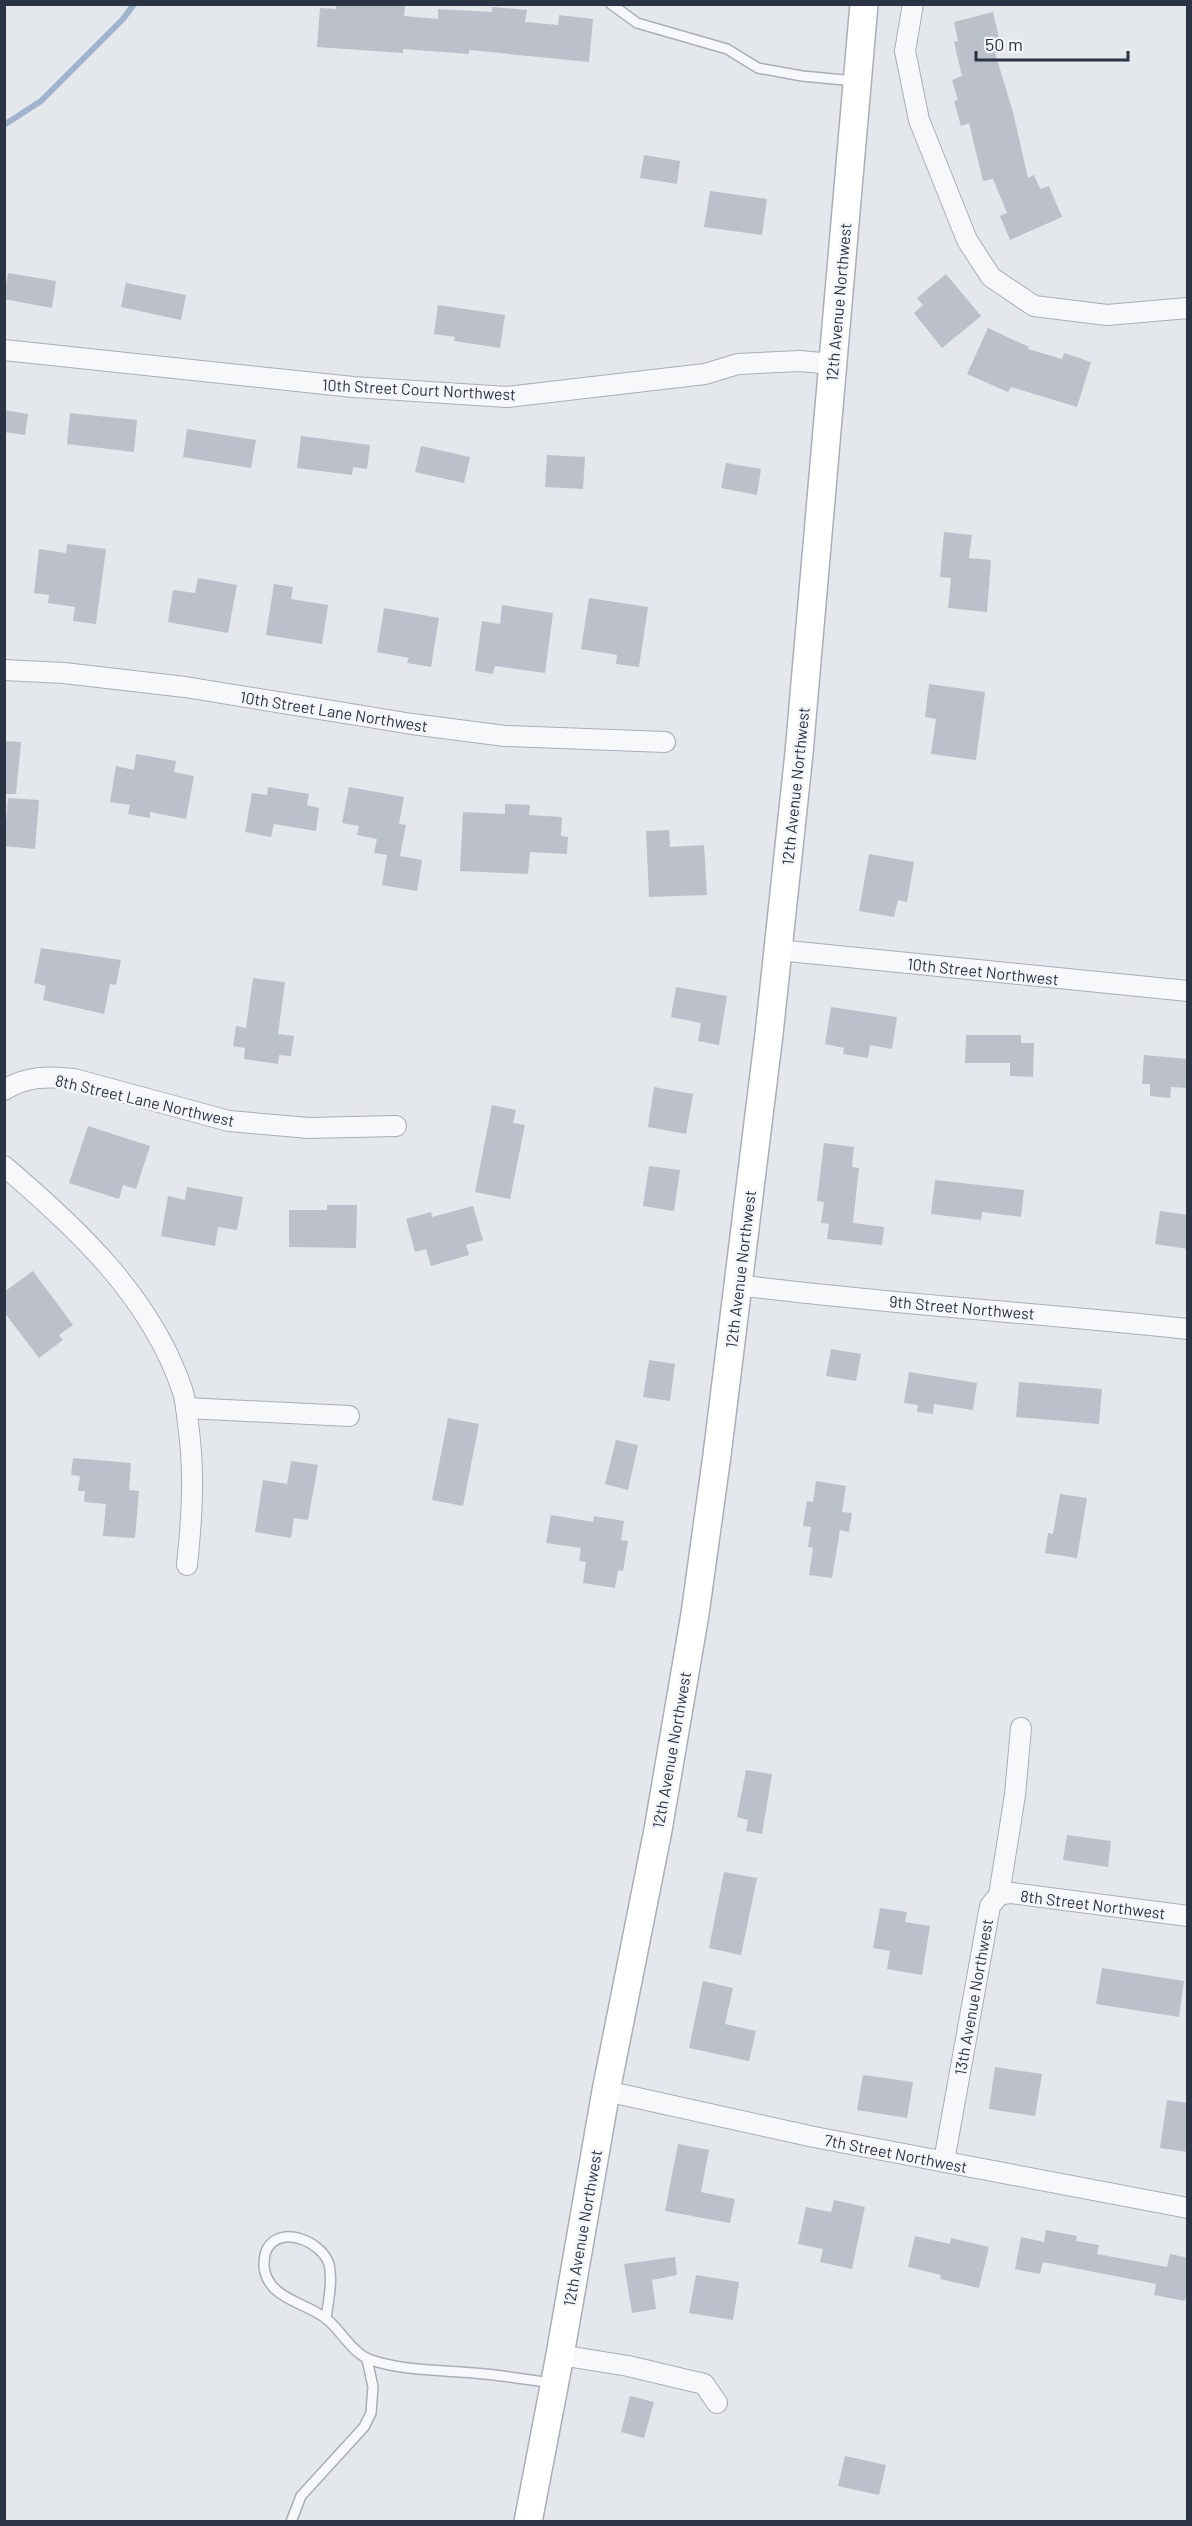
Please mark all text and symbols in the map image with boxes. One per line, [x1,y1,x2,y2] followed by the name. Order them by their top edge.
[976,24,1128,62] scale bar
[985,33,1023,55] text: 50 m
[822,222,854,382] street label: 12th Avenue Northwest
[321,374,517,404] street label: 10th Street Court Northwest
[239,687,429,735] street label: 10th Street Lane Northwest
[777,706,813,866] street label: 12th Avenue Northwest
[906,954,1060,988] street label: 10th Street Northwest
[54,1070,236,1130] street label: 8th Street Lane Northwest
[721,1189,759,1349] street label: 12th Avenue Northwest
[888,1291,1036,1323] street label: 9th Street Northwest
[648,1670,694,1830] street label: 12th Avenue Northwest
[1019,1886,1167,1922] street label: 8th Street Northwest
[950,1917,996,2077] street label: 13th Avenue Northwest
[823,2130,969,2176] street label: 7th Street Northwest
[559,2148,605,2308] street label: 12th Avenue Northwest

